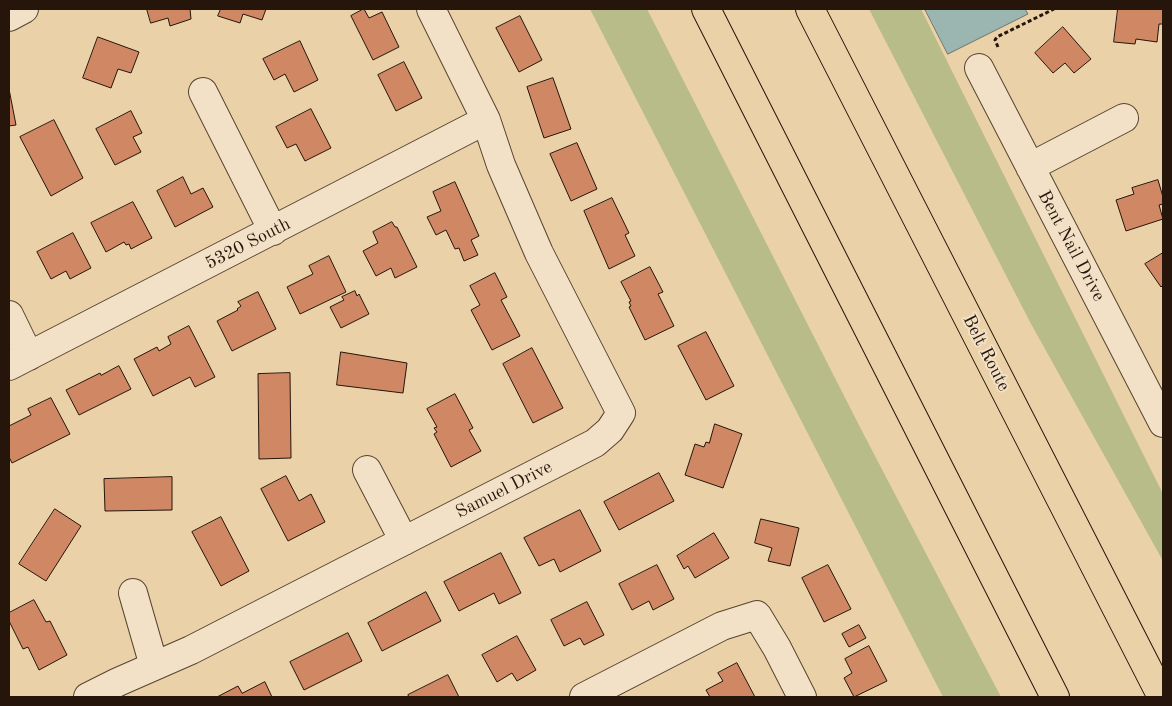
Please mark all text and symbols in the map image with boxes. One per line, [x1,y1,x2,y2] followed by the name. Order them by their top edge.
[1033,187,1109,305] street label: Bent Nail Drive
[202,213,294,275] street label: 5320 South
[958,311,1014,395] street label: Belt Route
[452,456,556,524] street label: Samuel Drive

